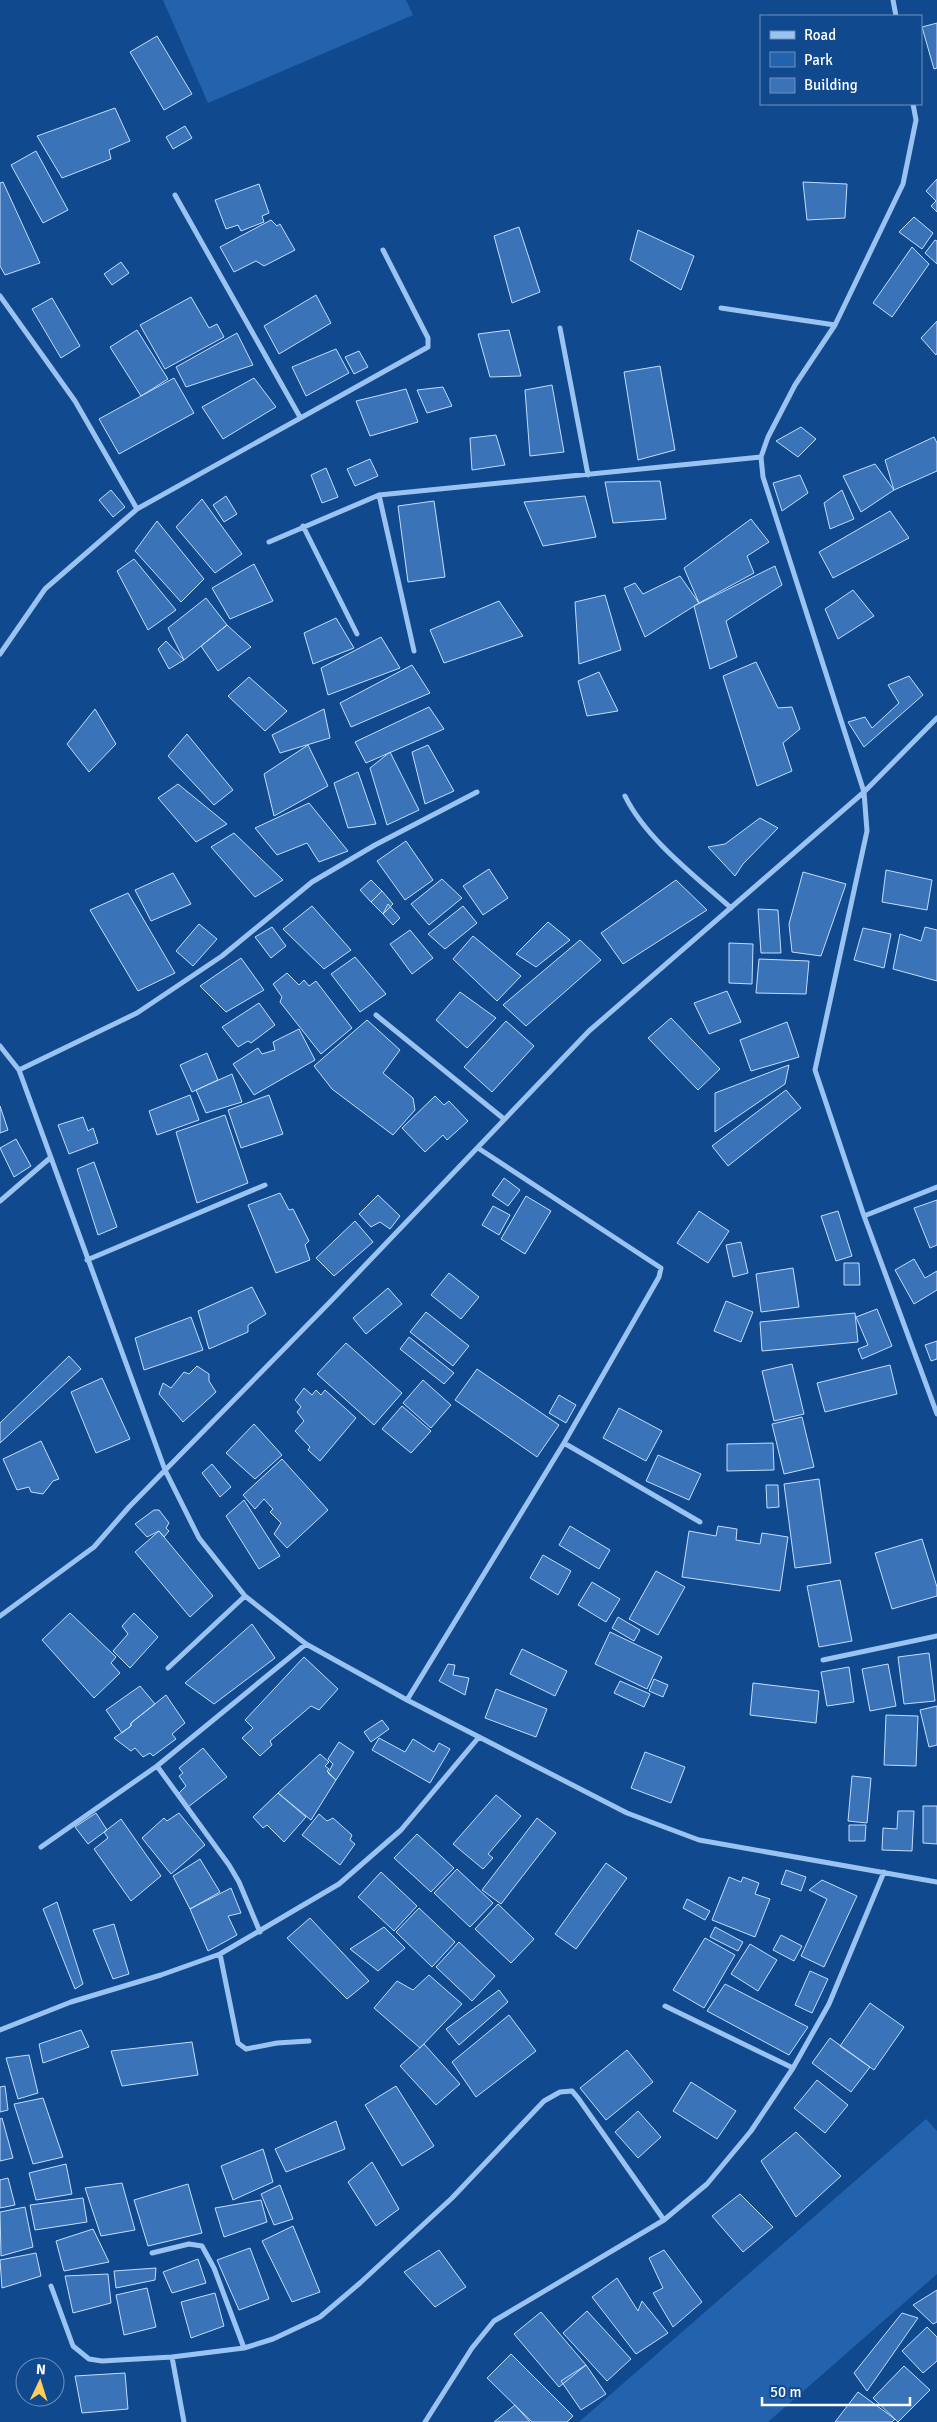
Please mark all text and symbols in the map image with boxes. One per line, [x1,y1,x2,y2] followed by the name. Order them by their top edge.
[760,15,922,105] legend
[804,26,836,44] text: Road
[804,51,833,69] text: Park
[804,76,858,94] text: Building
[15,2357,65,2407] north arrow
[35,2361,46,2378] text: N
[762,2374,910,2406] scale bar
[770,2383,801,2401] text: 50 m

